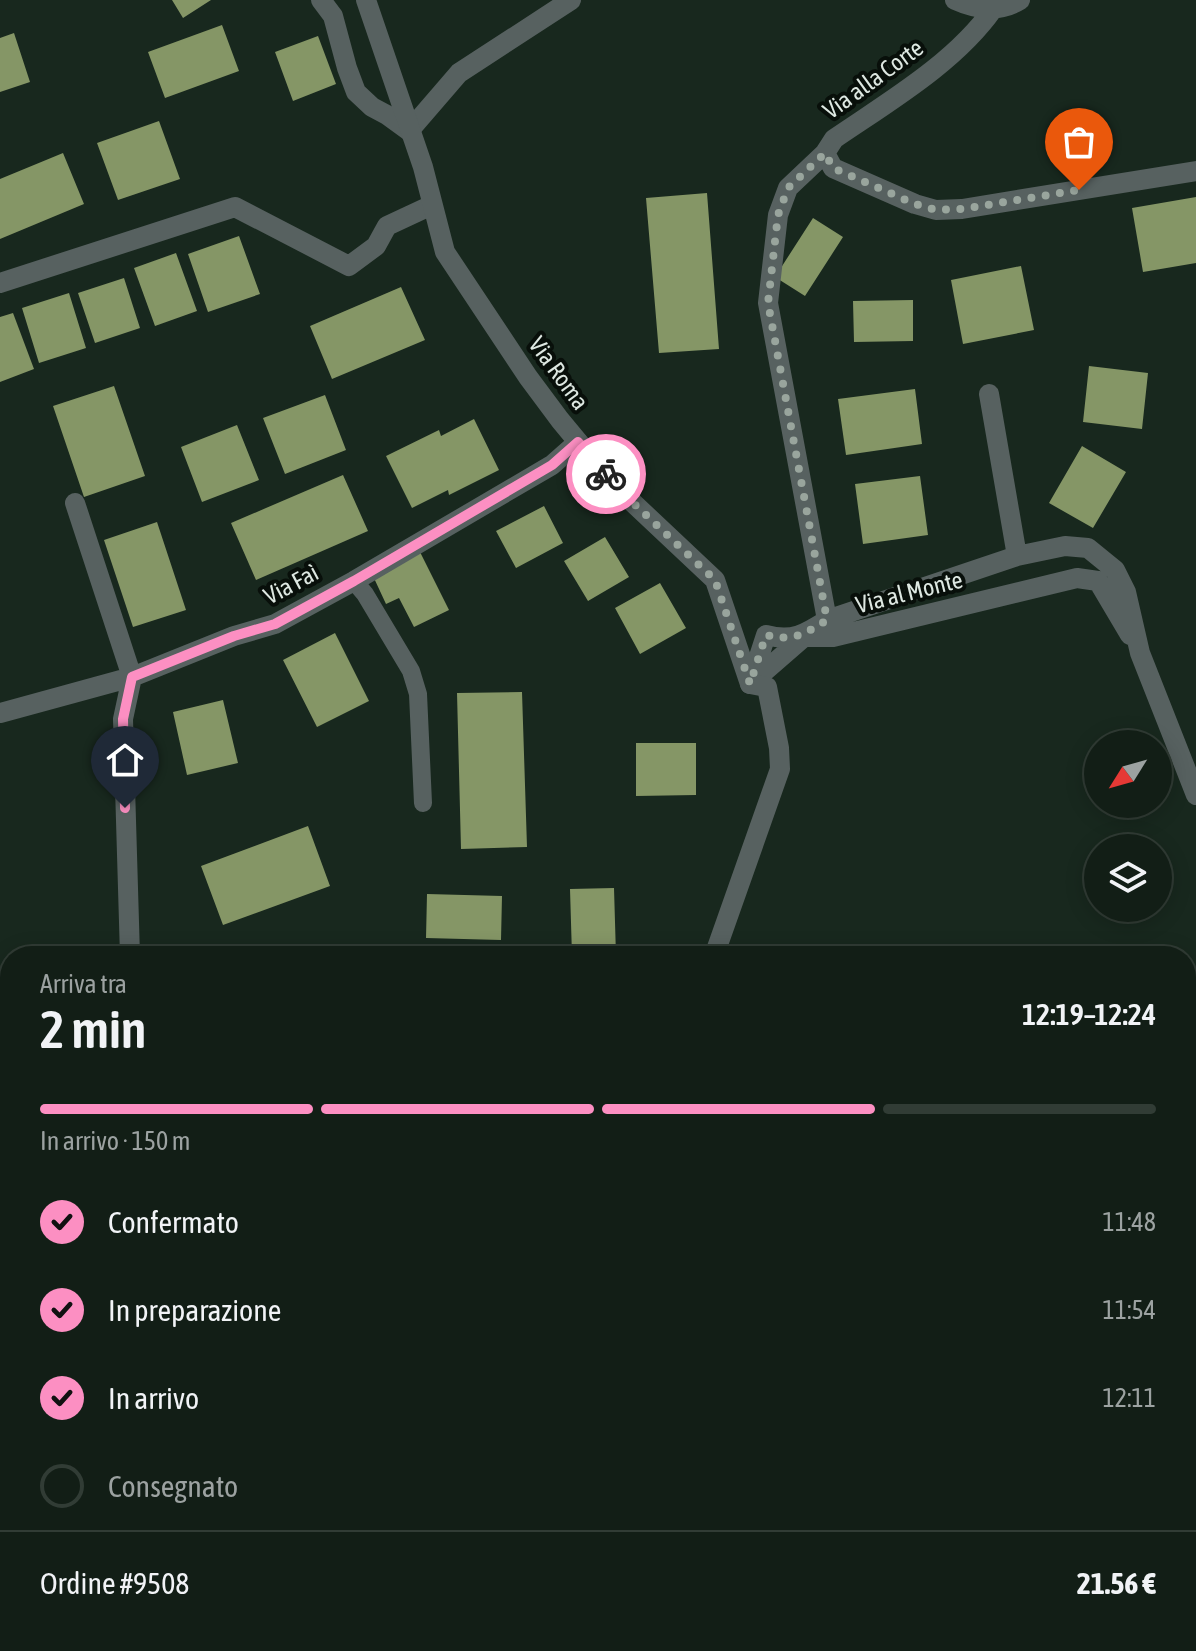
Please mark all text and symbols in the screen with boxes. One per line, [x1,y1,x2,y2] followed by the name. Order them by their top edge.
[818,34,928,124] street label: Via alla Corte
[1045,108,1113,190] pin
[1057,120,1101,164] icon: bag
[524,331,594,415] street label: Via Roma
[566,434,646,514] courier
[584,452,628,496] icon: bike
[259,559,323,609] street label: Via Faì
[853,566,965,618] street label: Via al Monte
[91,726,159,808] pin
[1084,730,1172,818] north arrow
[1084,730,1172,922] map controls
[103,738,147,782] icon: home
[1084,834,1172,922] button: layers
[40,969,127,999] text: Arriva tra
[1022,997,1156,1031] text: 12:19–12:24
[40,999,146,1059] text: 2 min
[40,1126,191,1156] text: In arrivo · 150 m
[40,1200,84,1244] icon: check
[108,1205,239,1239] text: Confermato
[1102,1207,1156,1237] text: 11:48
[40,1288,84,1332] icon: check
[108,1293,281,1327] text: In preparazione
[1102,1295,1156,1325] text: 11:54
[40,1376,84,1420] icon: check
[108,1381,199,1415] text: In arrivo
[1102,1383,1156,1413] text: 12:11
[108,1469,238,1503] text: Consegnato
[40,1566,189,1600] text: Ordine #9508
[1077,1566,1156,1600] text: 21.56 €

